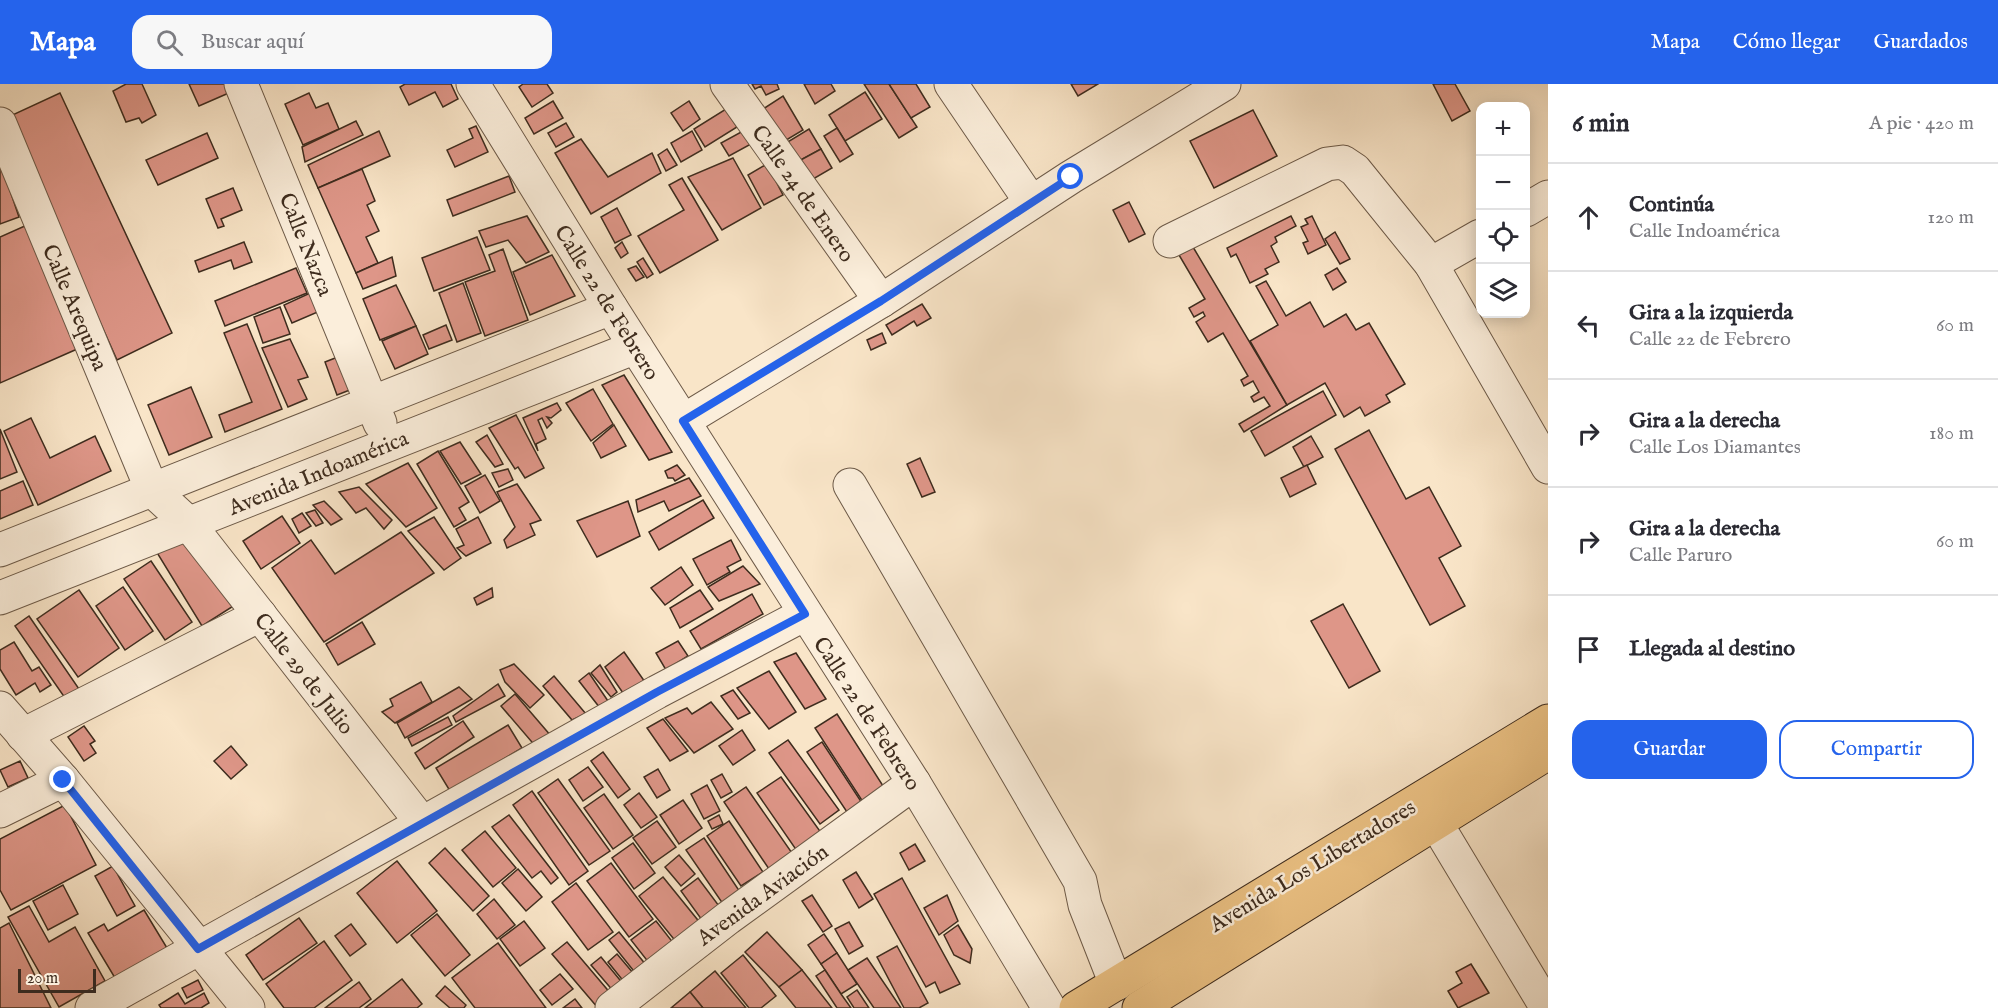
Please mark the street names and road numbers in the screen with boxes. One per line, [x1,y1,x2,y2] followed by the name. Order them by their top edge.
[745,120,860,268] street label: Calle 24 de Enero
[272,189,339,301] street label: Calle Nazca
[547,220,665,386] street label: Calle 22 de Febrero
[35,240,114,376] street label: Calle Arequipa
[224,425,413,523] street label: Avenida Indoamérica
[247,608,360,741] street label: Calle 29 de Julio
[806,632,927,796] street label: Calle 22 de Febrero
[1204,794,1421,940] street label: Avenida Los Libertadores
[691,838,835,953] street label: Avenida Aviación

